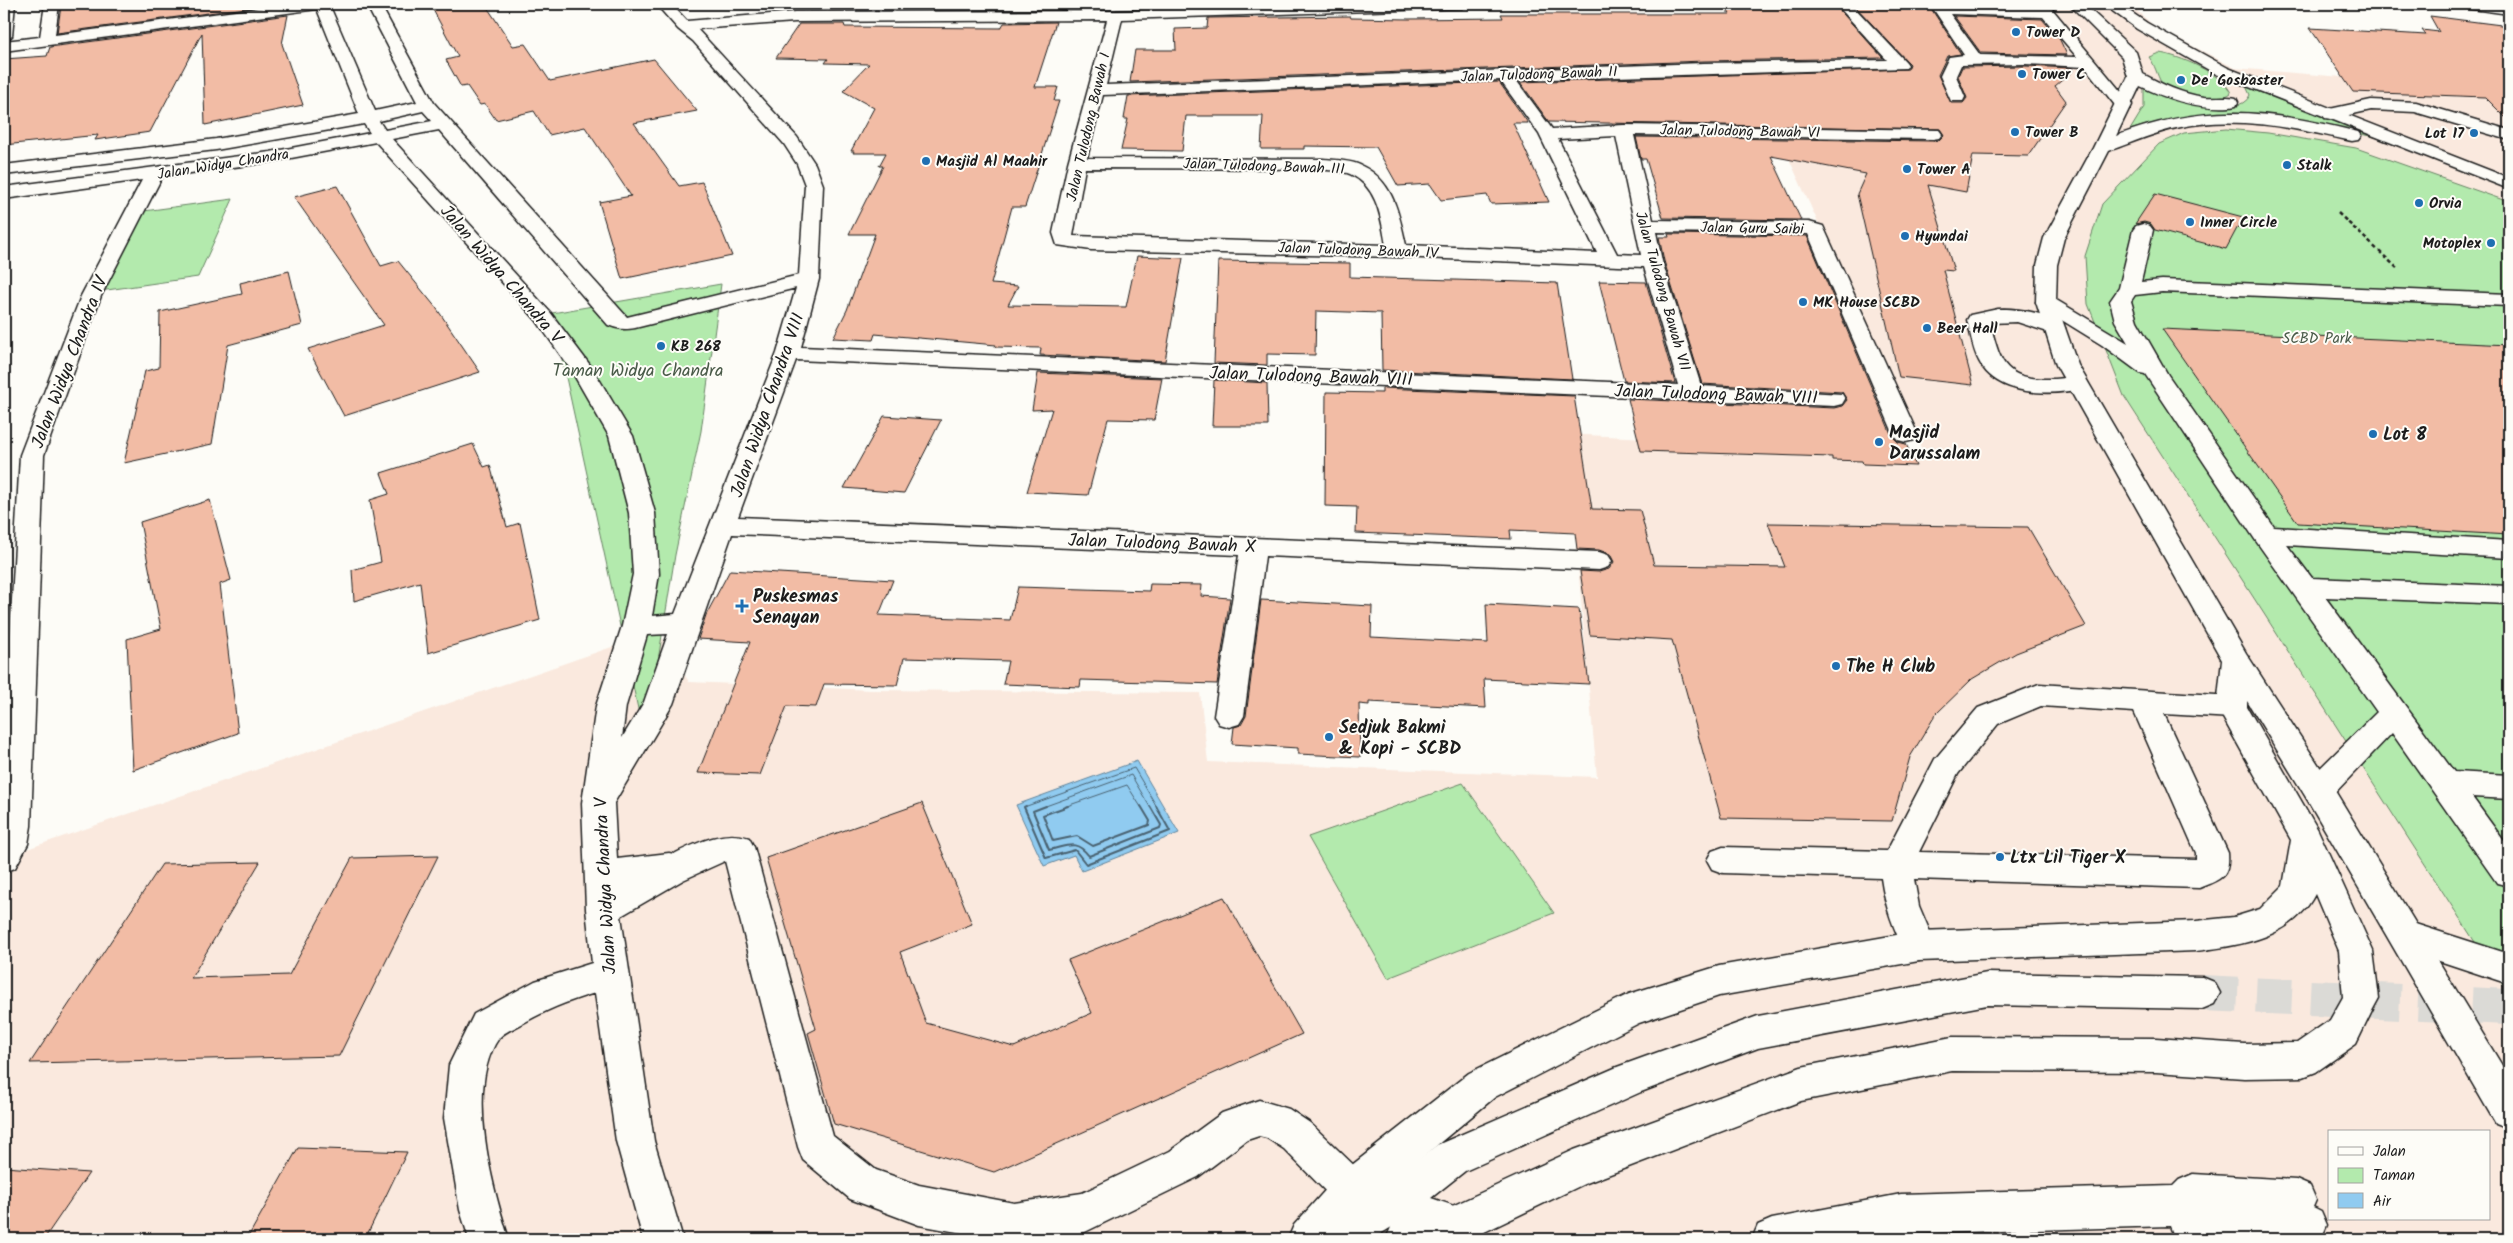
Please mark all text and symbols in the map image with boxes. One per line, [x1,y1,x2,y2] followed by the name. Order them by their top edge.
[2026,21,2080,45] place label: Tower D
[2010,26,2022,38] marker: Tower D
[1060,50,1118,204] street label: Jalan Tulodong Bawah I
[1460,60,1618,90] street label: Jalan Tulodong Bawah II
[2032,63,2085,87] place label: Tower C
[2016,68,2028,80] marker: Tower C
[2191,69,2283,93] place label: De' Gosbaster
[2175,74,2187,86] marker: De' Gosbaster
[1660,119,1821,145] street label: Jalan Tulodong Bawah VI
[2025,121,2079,145] place label: Tower B
[2425,122,2465,146] place label: Lot 17
[2009,126,2021,138] marker: Tower B
[2468,127,2480,139] marker: Lot 17
[156,143,291,187] street label: Jalan Widya Chandra
[936,150,1048,174] place label: Masjid Al Maahir
[1183,152,1345,182] street label: Jalan Tulodong Bawah III
[2297,154,2332,178] place label: Stalk
[920,155,932,167] marker: Masjid Al Maahir
[1917,158,1971,182] place label: Tower A
[2281,159,2293,171] marker: Stalk
[1901,163,1913,175] marker: Tower A
[2429,192,2462,216] place label: Orvia
[2413,197,2425,209] marker: Orvia
[432,199,571,352] street label: Jalan Widya Chandra V
[1628,209,1696,374] street label: Jalan Tulodong Bawah VII
[2200,211,2278,235] place label: Inner Circle
[1700,216,1805,242] street label: Jalan Guru Saibi
[2184,216,2196,228] marker: Inner Circle
[1915,225,1969,249] place label: Hyundai
[1899,230,1911,242] marker: Hyundai
[2423,232,2482,256] place label: Motoplex
[1277,236,1440,266] street label: Jalan Tulodong Bawah IV
[2485,237,2497,249] marker: Motoplex
[24,271,117,453] street label: Jalan Widya Chandra IV
[1813,291,1920,315] place label: MK House SCBD
[1797,296,1809,308] marker: MK House SCBD
[723,309,814,502] street label: Jalan Widya Chandra VIII
[1937,317,1998,341] place label: Beer Hall
[1921,322,1933,334] marker: Beer Hall
[2282,327,2353,351] park label: SCBD Park
[671,335,721,359] place label: KB 268
[655,340,667,352] marker: KB 268
[553,357,723,386] park label: Taman Widya Chandra
[1209,359,1413,396] street label: Jalan Tulodong Bawah VIII
[1614,377,1818,414] street label: Jalan Tulodong Bawah VIII
[1889,419,1980,469] place label: Masjid Darussalam
[2383,421,2427,450] place label: Lot 8
[2367,428,2379,440] marker: Lot 8
[1873,436,1885,448] marker: Masjid Darussalam
[1067,527,1257,562] street label: Jalan Tulodong Bawah X
[753,583,839,633] place label: Puskesmas Senayan
[735,599,749,613] marker: Puskesmas Senayan
[1846,653,1935,682] place label: The H Club
[1830,660,1842,672] marker: The H Club
[1339,714,1461,764] place label: Sedjuk Bakmi & Kopi - SCBD
[1323,731,1335,743] marker: Sedjuk Bakmi & Kopi - SCBD
[587,796,626,975] street label: Jalan Widya Chandra V
[2010,844,2127,873] place label: Ltx Lil Tiger X
[1994,851,2006,863] marker: Ltx Lil Tiger X
[2328,1130,2490,1220] legend
[2373,1140,2406,1164] text: Jalan
[2373,1164,2415,1188] text: Taman
[2373,1190,2392,1214] text: Air

